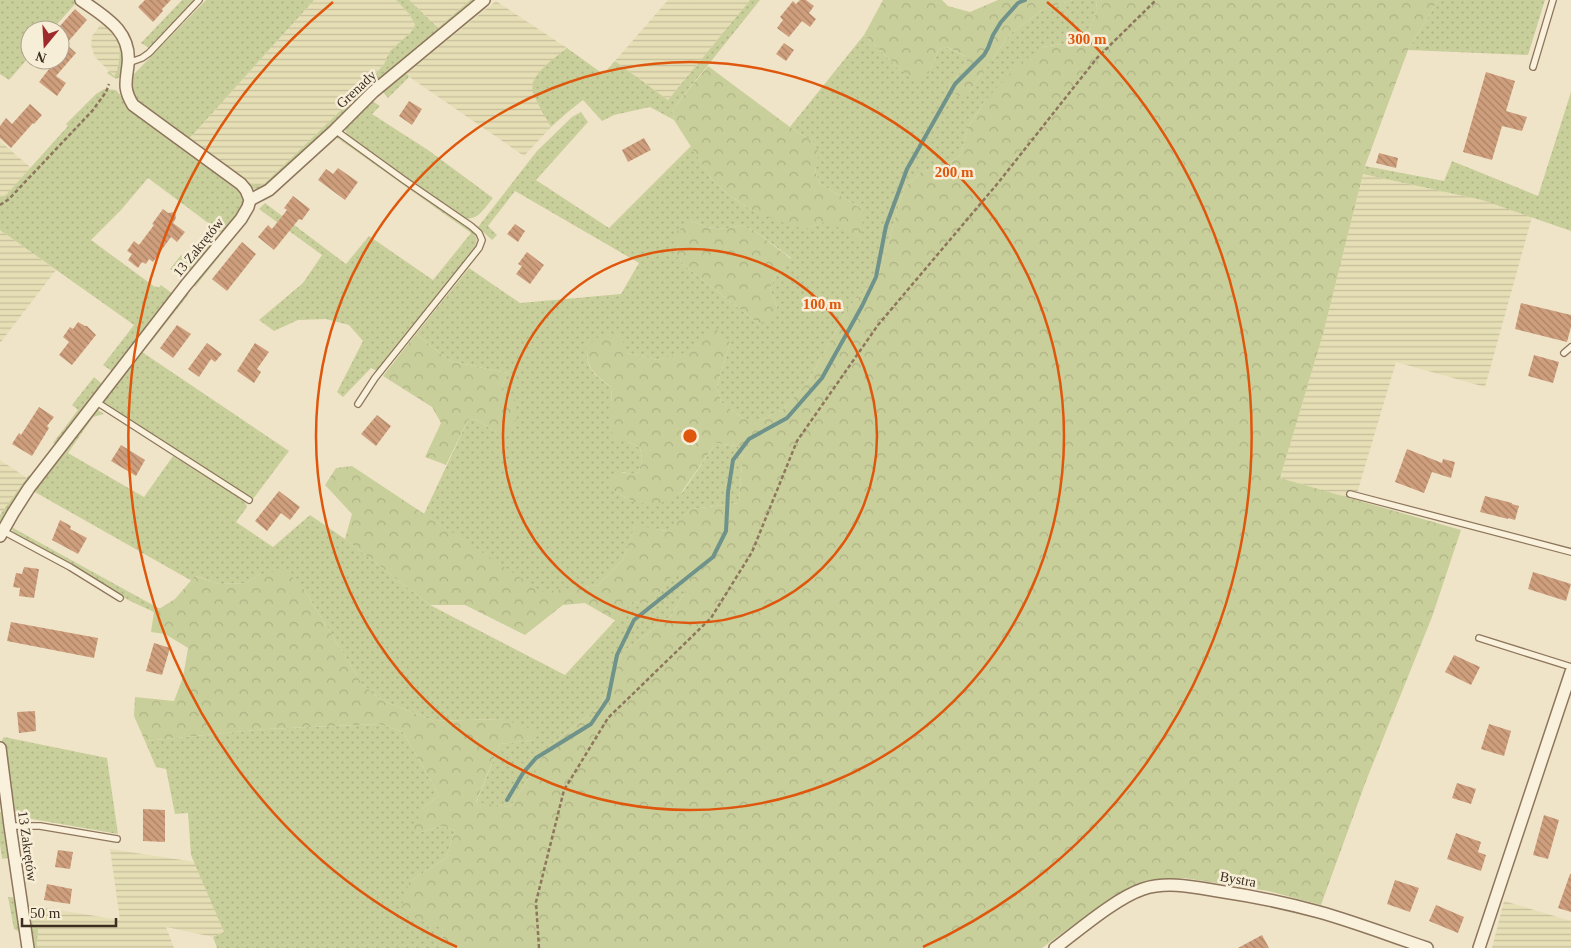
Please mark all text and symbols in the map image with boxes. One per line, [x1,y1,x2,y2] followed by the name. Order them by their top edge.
[20,20,70,70] north arrow
[1068,31,1107,47] text: 300 m
[34,48,48,66] text: N
[334,67,379,111] street label: Grenady
[935,164,974,180] text: 200 m
[170,214,227,280] street label: 13 Zakrętów
[803,296,842,312] text: 100 m
[681,427,699,445] centre of rings
[15,810,40,883] street label: 13 Zakrętów
[1219,869,1258,890] street label: Bystra
[22,896,116,928] scale bar
[30,905,61,921] text: 50 m

